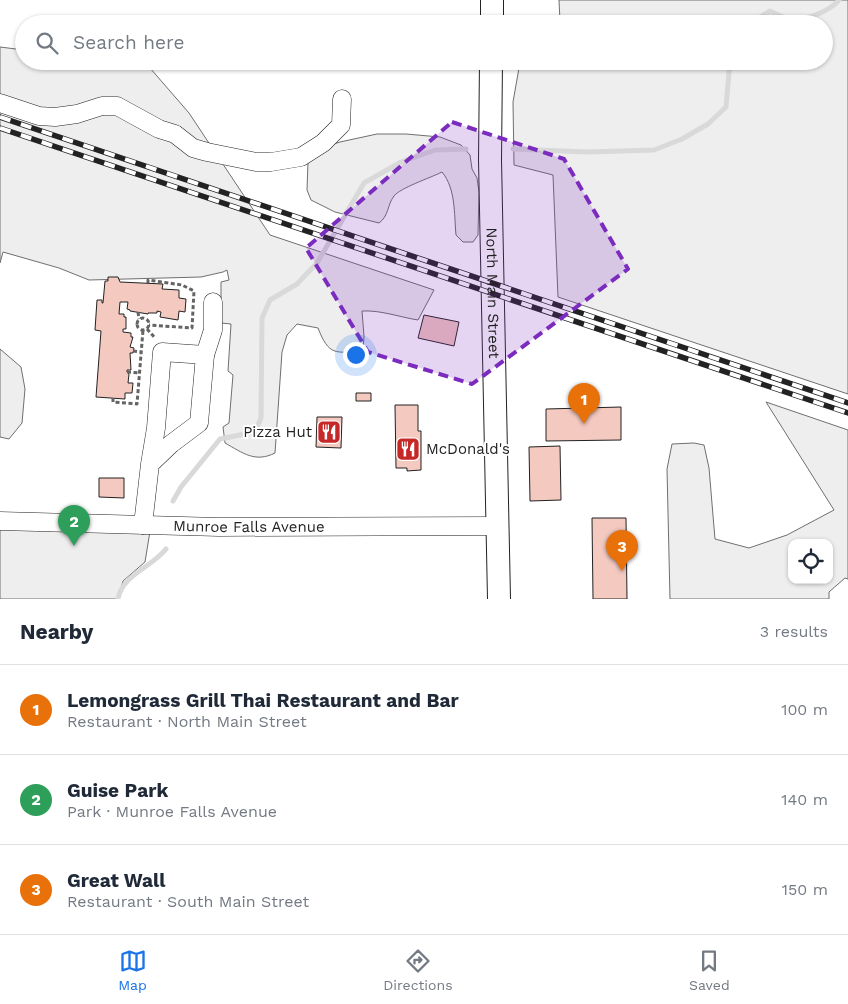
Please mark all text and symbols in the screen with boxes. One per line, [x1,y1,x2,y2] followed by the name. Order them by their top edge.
[15,15,833,70] search box
[33,29,61,57] icon: search
[73,31,184,54] text: Search here
[482,227,503,359] street label: North Main Street
[343,342,369,368] your location
[568,383,600,424] pin: 1
[316,419,342,445] restaurant icon: Pizza Hut
[243,423,313,441] place label: Pizza Hut
[395,436,421,462] restaurant icon: McDonald's
[426,440,510,458] place label: McDonald's
[58,505,90,546] pin: 2
[173,517,325,536] street label: Munroe Falls Avenue
[606,530,638,571] pin: 3
[788,539,833,584] map controls
[788,539,833,584] button: locate
[20,619,93,644] text: Nearby
[760,622,828,641] text: 3 results
[67,689,459,712] text: Lemongrass Grill Thai Restaurant and Bar
[33,700,39,719] text: 1
[781,700,828,719] text: 100 m
[67,712,307,731] text: Restaurant · North Main Street
[67,779,168,802] text: Guise Park
[31,790,41,809] text: 2
[781,790,828,809] text: 140 m
[67,802,277,821] text: Park · Munroe Falls Avenue
[67,869,165,892] text: Great Wall
[31,880,41,899] text: 3
[782,880,828,899] text: 150 m
[67,892,309,911] text: Restaurant · South Main Street
[118,947,147,993] tab: Map
[383,947,453,993] tab: Directions
[689,947,730,993] tab: Saved

